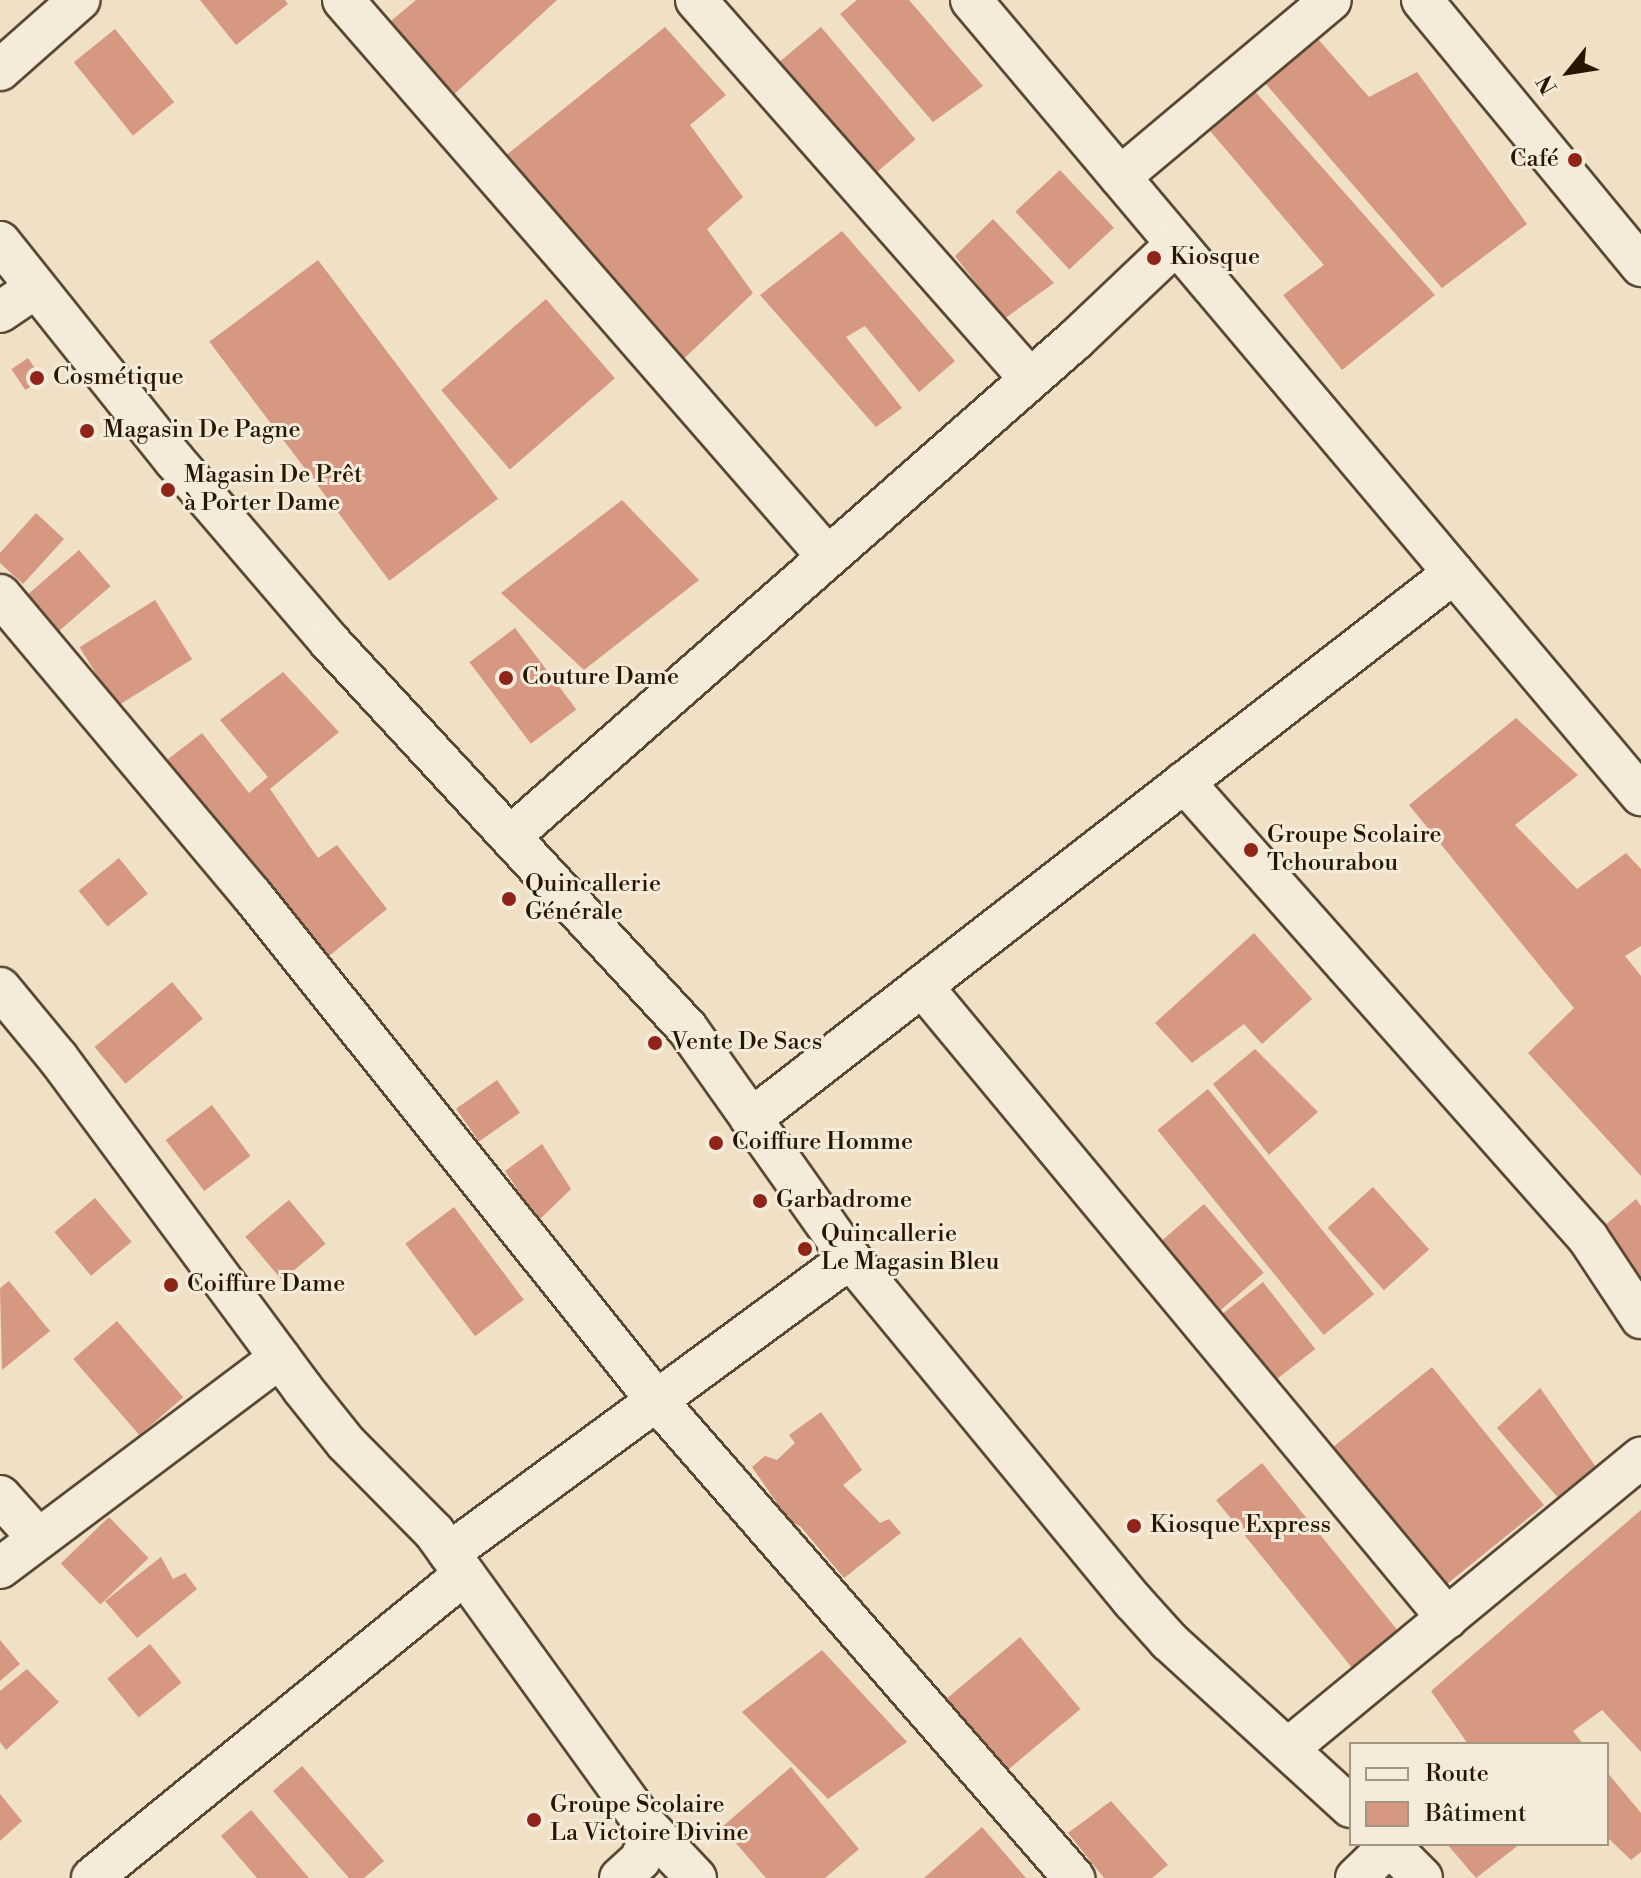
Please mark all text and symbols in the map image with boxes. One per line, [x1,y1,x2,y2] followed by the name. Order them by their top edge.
[1529,32,1609,112] north arrow
[1532,70,1564,99] text: N
[1510,146,1559,174] place label: Café
[1566,151,1584,169] marker: Café
[1170,244,1260,272] place label: Kiosque
[1145,249,1163,267] marker: Kiosque
[53,364,184,392] place label: Cosmétique
[28,369,46,387] marker: Cosmétique
[103,417,300,445] place label: Magasin De Pagne
[78,422,96,440] marker: Magasin De Pagne
[184,462,363,518] place label: Magasin De Prêt à Porter Dame
[159,481,177,499] marker: Magasin De Prêt à Porter Dame
[522,664,679,692] place label: Couture Dame
[497,669,515,687] marker: Couture Dame
[1267,822,1442,878] place label: Groupe Scolaire Tchourabou
[1242,841,1260,859] marker: Groupe Scolaire Tchourabou
[525,871,661,927] place label: Quincallerie Générale
[500,890,518,908] marker: Quincallerie Générale
[671,1029,822,1057] place label: Vente De Sacs
[646,1034,664,1052] marker: Vente De Sacs
[732,1129,913,1157] place label: Coiffure Homme
[707,1134,725,1152] marker: Coiffure Homme
[776,1187,912,1215] place label: Garbadrome
[751,1192,769,1210] marker: Garbadrome
[821,1221,999,1277] place label: Quincallerie Le Magasin Bleu
[796,1240,814,1258] marker: Quincallerie Le Magasin Bleu
[187,1271,345,1299] place label: Coiffure Dame
[162,1276,180,1294] marker: Coiffure Dame
[1150,1512,1331,1540] place label: Kiosque Express
[1125,1517,1143,1535] marker: Kiosque Express
[1349,1742,1609,1846] legend
[1425,1759,1489,1789] text: Route
[550,1792,749,1848] place label: Groupe Scolaire La Victoire Divine
[1425,1799,1526,1829] text: Bâtiment
[525,1811,543,1829] marker: Groupe Scolaire La Victoire Divine

